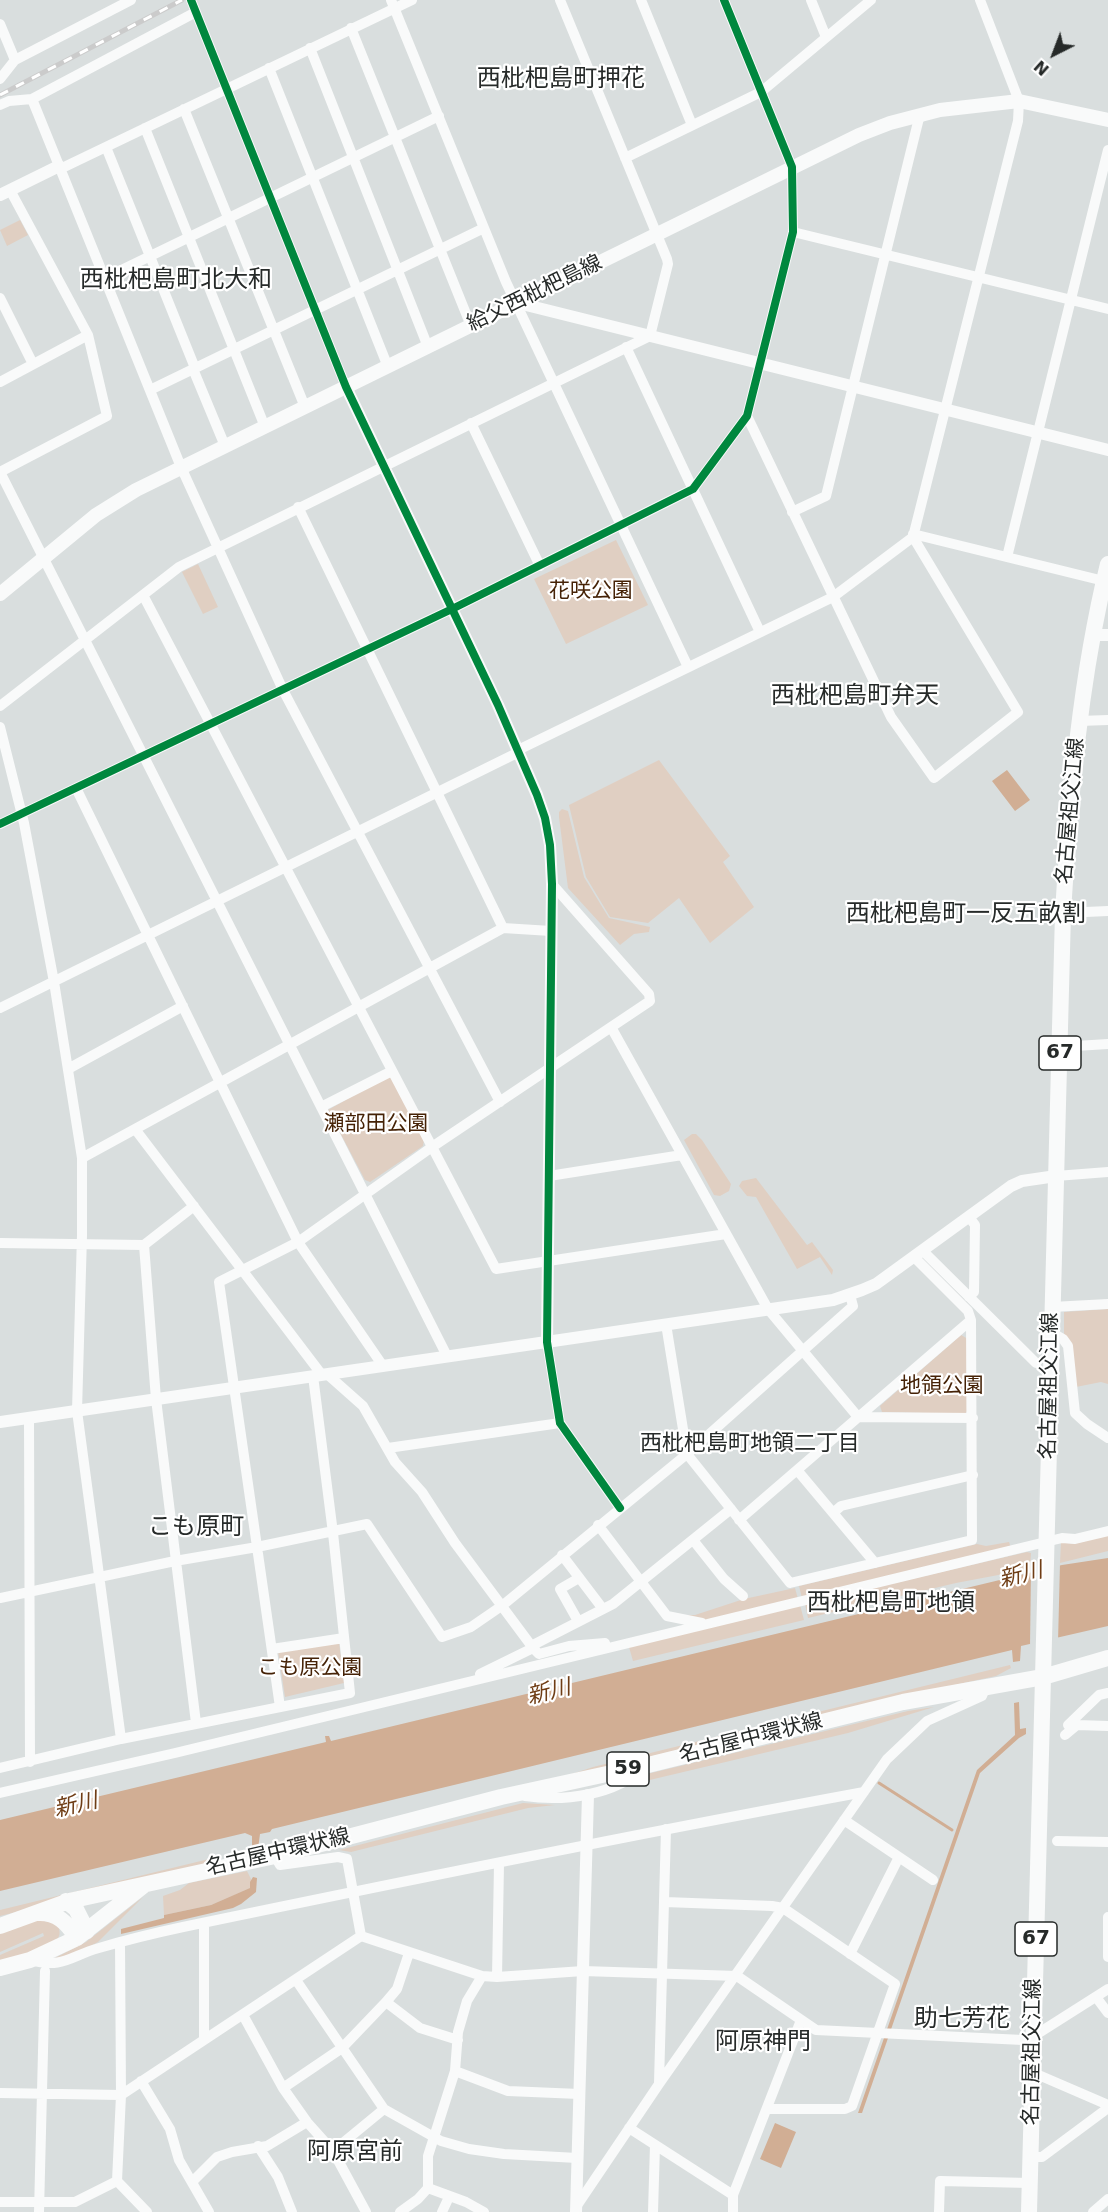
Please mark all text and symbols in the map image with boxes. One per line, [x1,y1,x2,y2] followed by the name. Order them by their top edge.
[1024,24,1084,84] north arrow
[1030,56,1053,79] text: N
[477,66,645,94] district label: 西枇杷島町押花
[463,250,607,338] street label: 給父西枇杷島線
[80,267,272,295] district label: 西枇杷島町北大和
[549,579,633,605] park label: 花咲公園
[771,683,939,711] district label: 西枇杷島町弁天
[1052,737,1090,885] street label: 名古屋祖父江線
[846,901,1086,929] district label: 西枇杷島町一反五畝割
[1039,1036,1081,1070] road number: 67
[324,1112,428,1138] park label: 瀬部田公園
[1036,1312,1064,1460] street label: 名古屋祖父江線
[900,1374,984,1400] park label: 地領公園
[640,1431,860,1457] district label: 西枇杷島町地領二丁目
[148,1514,244,1542] district label: こも原町
[996,1558,1046,1594] water label: 新川
[807,1590,975,1618] district label: 西枇杷島町地領
[258,1656,362,1682] park label: こも原公園
[524,1675,574,1711] water label: 新川
[677,1709,825,1769] street label: 名古屋中環状線
[607,1752,649,1786] road number: 59
[52,1788,100,1824] water label: 新川
[204,1824,352,1882] street label: 名古屋中環状線
[1015,1922,1057,1956] road number: 67
[1019,1978,1047,2126] street label: 名古屋祖父江線
[914,2006,1010,2034] district label: 助七芳花
[715,2029,811,2057] district label: 阿原神門
[307,2139,403,2167] district label: 阿原宮前

